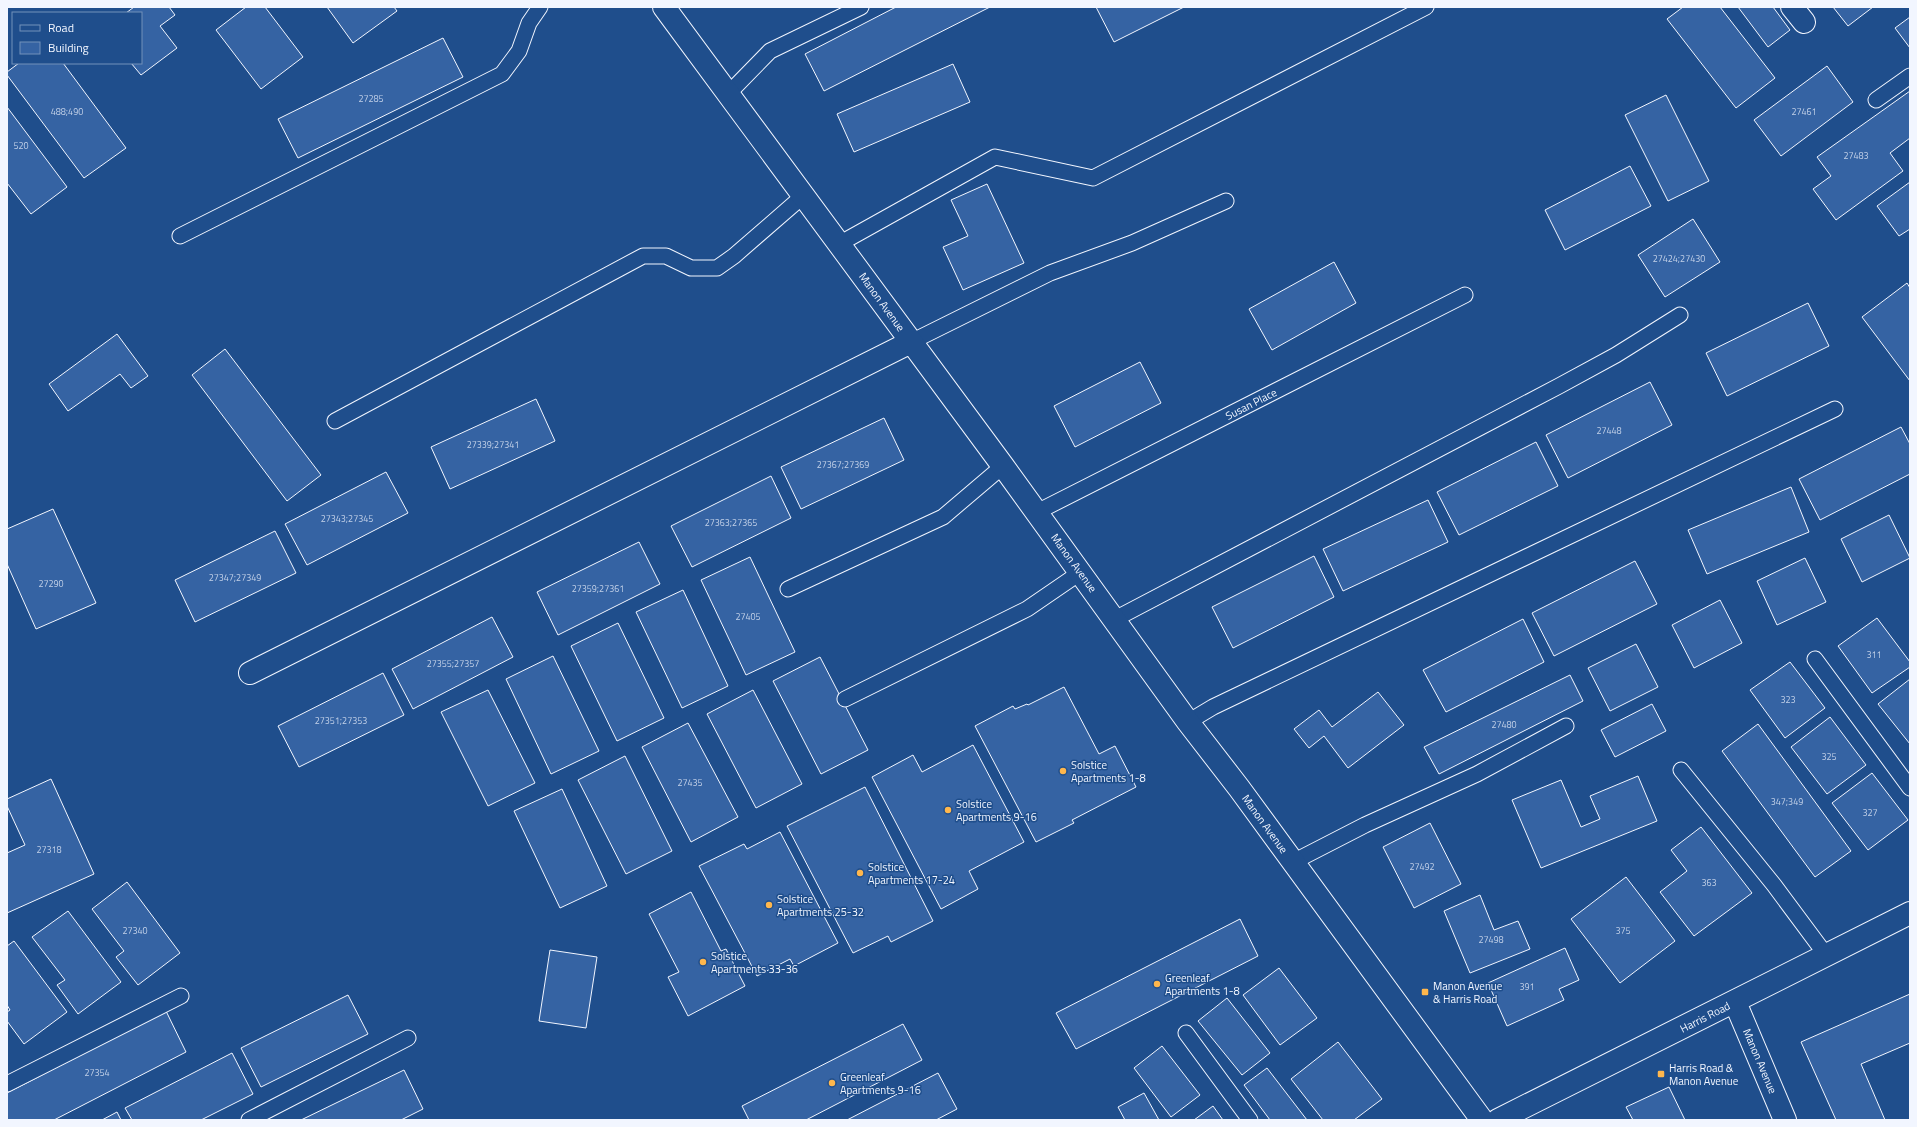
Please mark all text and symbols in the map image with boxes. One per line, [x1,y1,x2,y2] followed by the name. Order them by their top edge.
[12,12,142,64] legend
[48,18,74,37] text: Road
[48,38,89,57] text: Building
[358,92,384,105] house number: 27285
[51,105,83,118] house number: 488;490
[1791,105,1817,118] house number: 27461
[13,139,29,152] house number: 520
[1843,149,1869,162] house number: 27483
[1653,252,1705,265] house number: 27424;27430
[855,269,909,335] street label: Manon Avenue
[1223,384,1280,424] street label: Susan Place
[1596,424,1622,437] house number: 27448
[467,438,519,451] house number: 27339;27341
[817,458,869,471] house number: 27367;27369
[321,512,373,525] house number: 27343;27345
[705,516,757,529] house number: 27363;27365
[1047,530,1101,596] street label: Manon Avenue
[209,571,261,584] house number: 27347;27349
[38,577,64,590] house number: 27290
[572,582,624,595] house number: 27359;27361
[735,610,761,623] house number: 27405
[1866,648,1882,661] house number: 311
[427,657,479,670] house number: 27355;27357
[1780,693,1796,706] house number: 323
[315,714,367,727] house number: 27351;27353
[1491,718,1517,731] house number: 27480
[1821,750,1837,763] house number: 325
[1071,757,1146,786] place label: Solstice Apartments 1-8
[1058,766,1068,776] marker: Solstice Apartments 1-8
[677,776,703,789] house number: 27435
[1238,791,1292,857] street label: Manon Avenue
[1771,795,1803,808] house number: 347;349
[956,796,1037,825] place label: Solstice Apartments 9-16
[943,805,953,815] marker: Solstice Apartments 9-16
[1862,806,1878,819] house number: 327
[36,843,62,856] house number: 27318
[868,859,955,888] place label: Solstice Apartments 17-24
[1409,860,1435,873] house number: 27492
[855,868,865,878] marker: Solstice Apartments 17-24
[1701,876,1717,889] house number: 363
[777,891,864,920] place label: Solstice Apartments 25-32
[764,900,774,910] marker: Solstice Apartments 25-32
[122,924,148,937] house number: 27340
[1615,924,1631,937] house number: 375
[1478,933,1504,946] house number: 27498
[711,948,798,977] place label: Solstice Apartments 33-36
[698,957,708,967] marker: Solstice Apartments 33-36
[1165,970,1240,999] place label: Greenleaf Apartments 1-8
[1433,978,1503,1007] place label: Manon Avenue & Harris Road
[1152,979,1162,989] marker: Greenleaf Apartments 1-8
[1519,980,1535,993] house number: 391
[1420,987,1430,997] marker: Manon Avenue & Harris Road
[1677,997,1733,1036] street label: Harris Road
[1739,1026,1781,1096] street label: Manon Avenue
[1669,1060,1739,1089] place label: Harris Road & Manon Avenue
[84,1066,110,1079] house number: 27354
[840,1069,921,1098] place label: Greenleaf Apartments 9-16
[1656,1069,1666,1079] marker: Harris Road & Manon Avenue
[827,1078,837,1088] marker: Greenleaf Apartments 9-16

